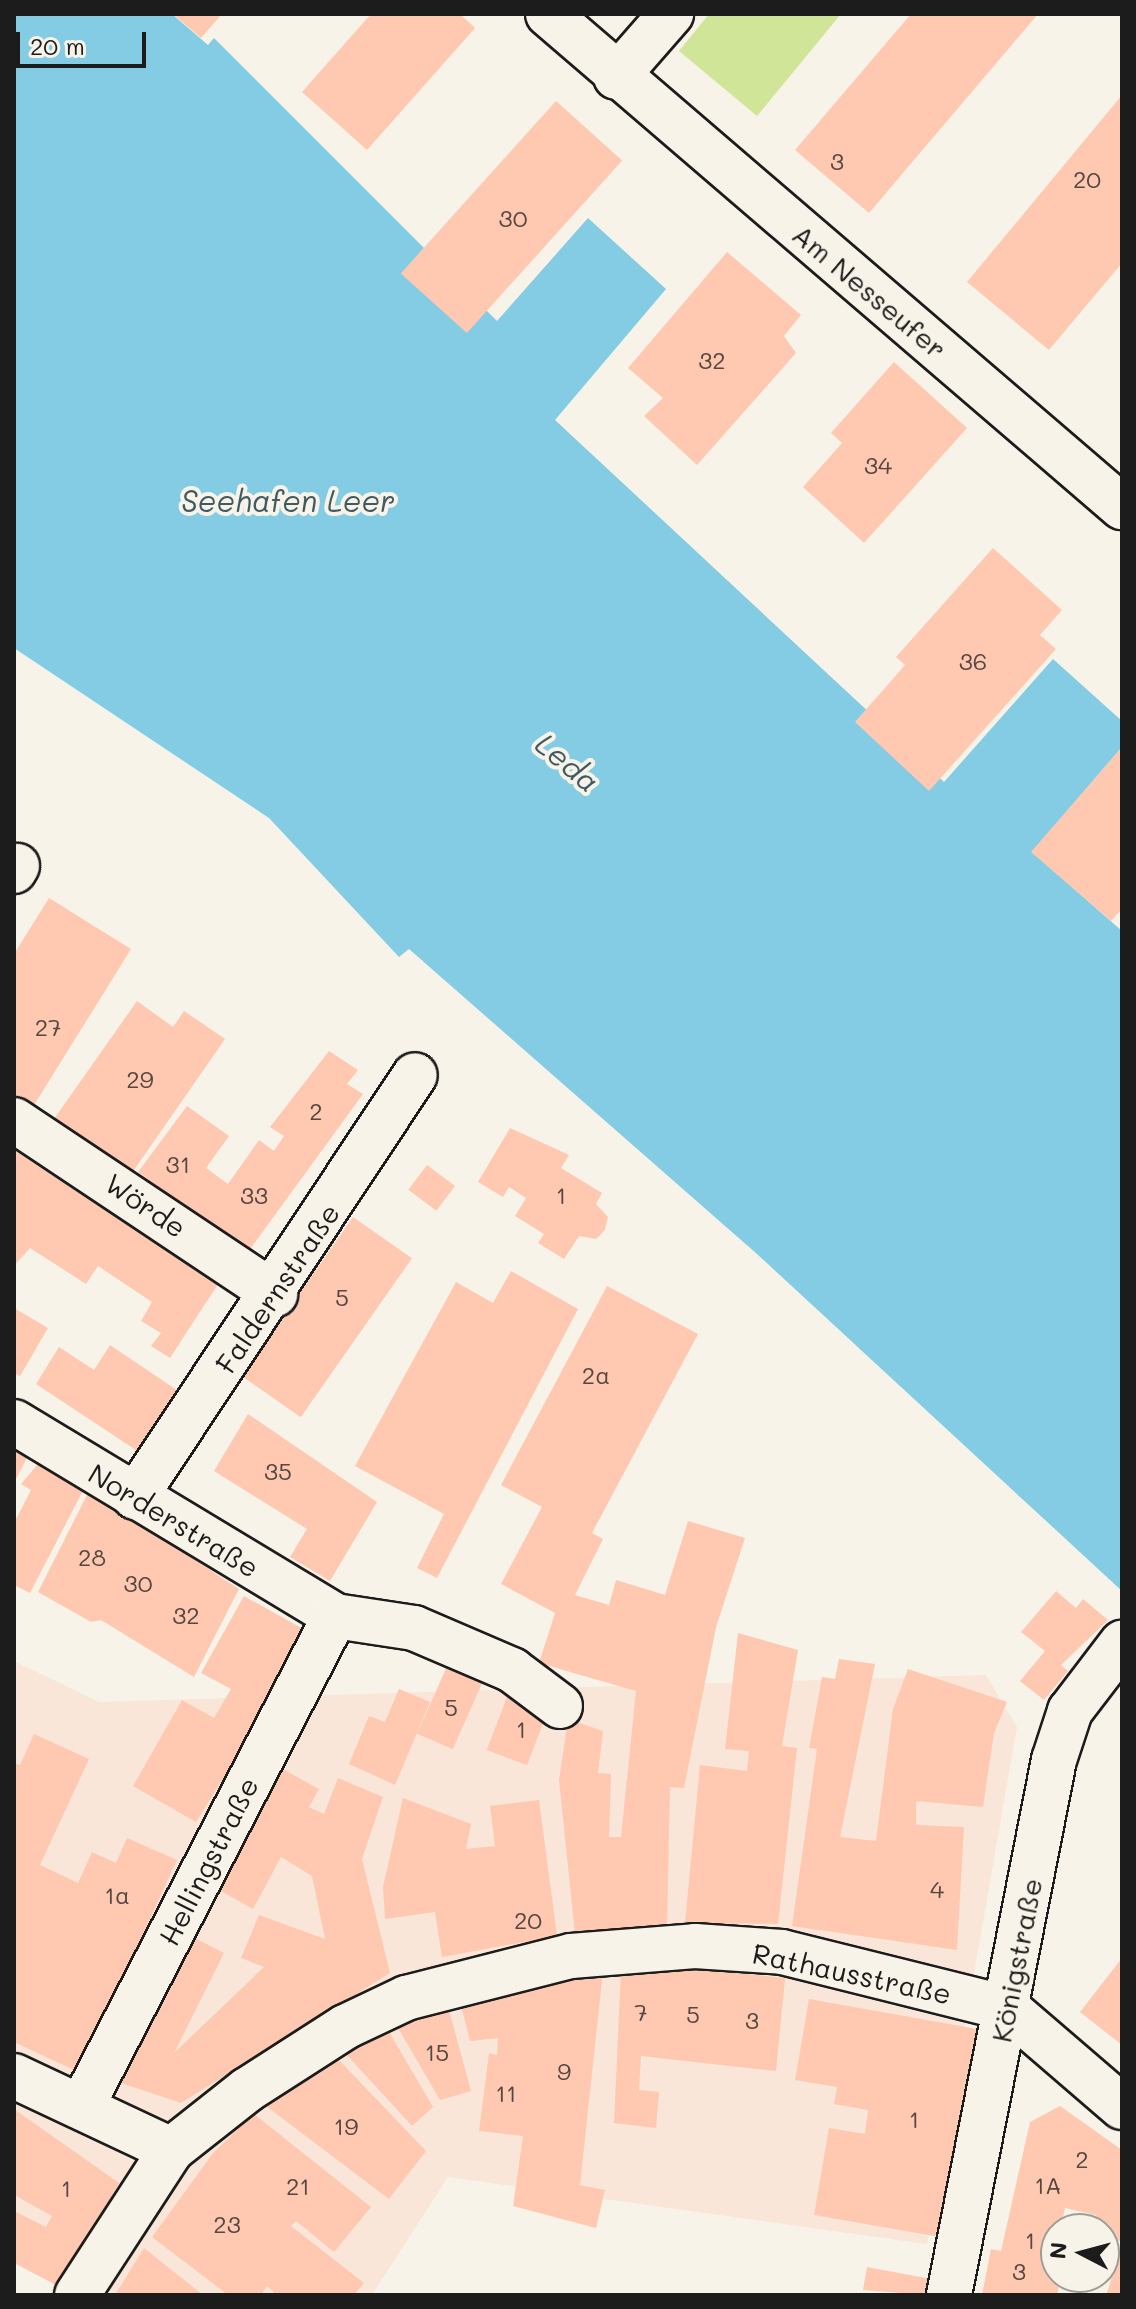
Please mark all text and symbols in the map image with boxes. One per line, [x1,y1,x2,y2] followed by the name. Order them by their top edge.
[20,16,150,66] scale bar
[30,30,85,61] text: 20 m
[830,147,844,175] house number: 3
[1073,165,1101,193] house number: 20
[499,204,527,232] house number: 30
[786,217,954,365] street label: Am Nesseufer
[698,346,726,374] house number: 32
[864,451,892,479] house number: 34
[181,482,395,518] water label: Seehafen Leer
[959,647,987,675] house number: 36
[529,725,607,799] water label: Leda
[35,1013,61,1041] house number: 27
[126,1065,154,1093] house number: 29
[309,1097,323,1125] house number: 2
[166,1150,190,1178] house number: 31
[99,1166,193,1244] street label: Wörde
[240,1181,268,1209] house number: 33
[556,1181,566,1209] house number: 1
[208,1197,346,1379] street label: Faldernstraße
[335,1283,349,1311] house number: 5
[582,1361,610,1389] house number: 2a
[83,1456,265,1584] street label: Norderstraße
[264,1457,292,1485] house number: 35
[78,1543,106,1571] house number: 28
[124,1569,152,1597] house number: 30
[172,1601,200,1629] house number: 32
[444,1693,458,1721] house number: 5
[516,1715,526,1743] house number: 1
[151,1771,265,1951] street label: Hellingstraße
[930,1875,944,1903] house number: 4
[984,1875,1048,2045] street label: Königstraße
[104,1881,130,1909] house number: 1a
[514,1906,542,1934] house number: 20
[750,1936,954,2010] street label: Rathausstraße
[634,1998,648,2026] house number: 7
[686,2000,700,2028] house number: 5
[745,2006,759,2034] house number: 3
[425,2038,449,2066] house number: 15
[557,2057,571,2085] house number: 9
[495,2079,517,2107] house number: 11
[909,2105,919,2133] house number: 1
[334,2112,358,2140] house number: 19
[1075,2145,1089,2173] house number: 2
[1034,2171,1062,2199] house number: 1A
[286,2172,310,2200] house number: 21
[61,2174,71,2202] house number: 1
[213,2210,241,2238] house number: 23
[1040,2213,1120,2293] north arrow
[1025,2226,1035,2254] house number: 1
[1042,2241,1073,2260] text: N
[1012,2257,1026,2285] house number: 3

